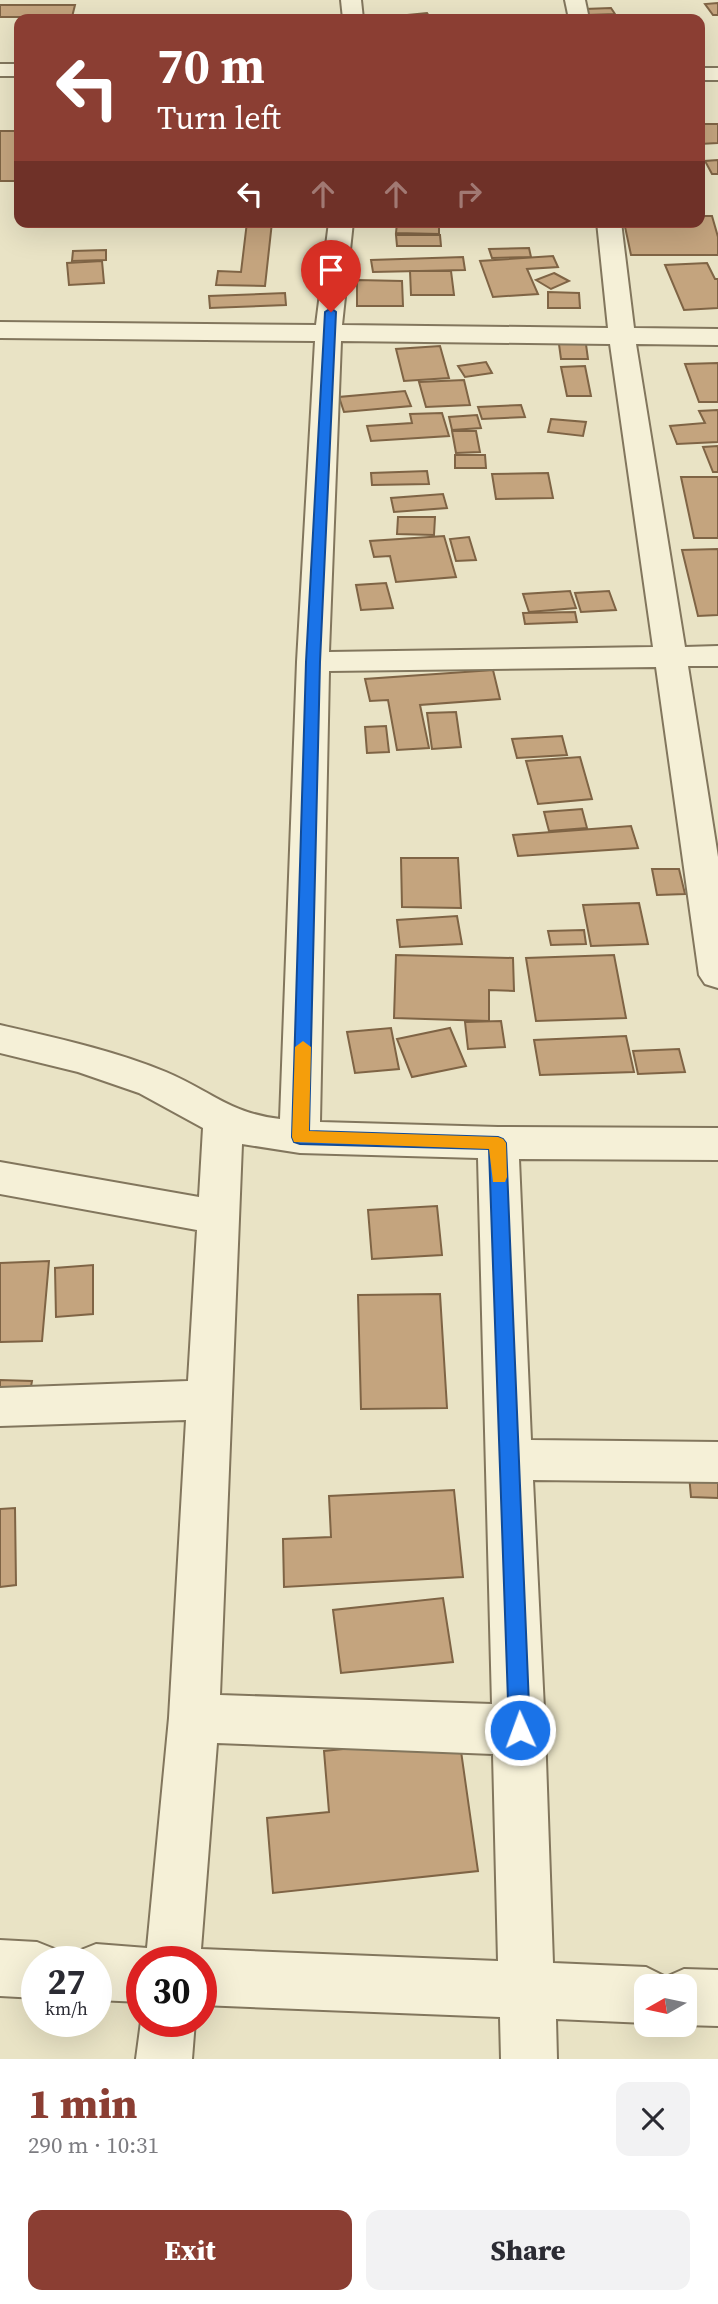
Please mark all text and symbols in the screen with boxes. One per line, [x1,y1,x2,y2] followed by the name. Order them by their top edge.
[157,32,265,99] text: 70 m
[42,42,133,133] icon: left
[157,96,281,140] text: Turn left
[231,175,269,213] icon: left
[304,175,342,213] icon: ahead
[377,175,415,213] icon: ahead
[450,175,488,213] icon: right
[301,240,361,312] pin
[312,251,350,289] icon: arrive
[483,1693,557,1767] position arrow
[126,1946,217,2037] speed limit sign: 30
[48,1958,85,2006] text: 27
[634,1974,696,2037] north arrow
[634,1974,697,2037] map controls
[45,1996,88,2021] text: km/h
[28,2074,138,2132] text: 1 min
[616,2082,690,2156] button: close
[28,2129,159,2161] text: 290 m · 10:31
[28,2210,352,2290] button: Exit
[366,2210,690,2290] button: Share

